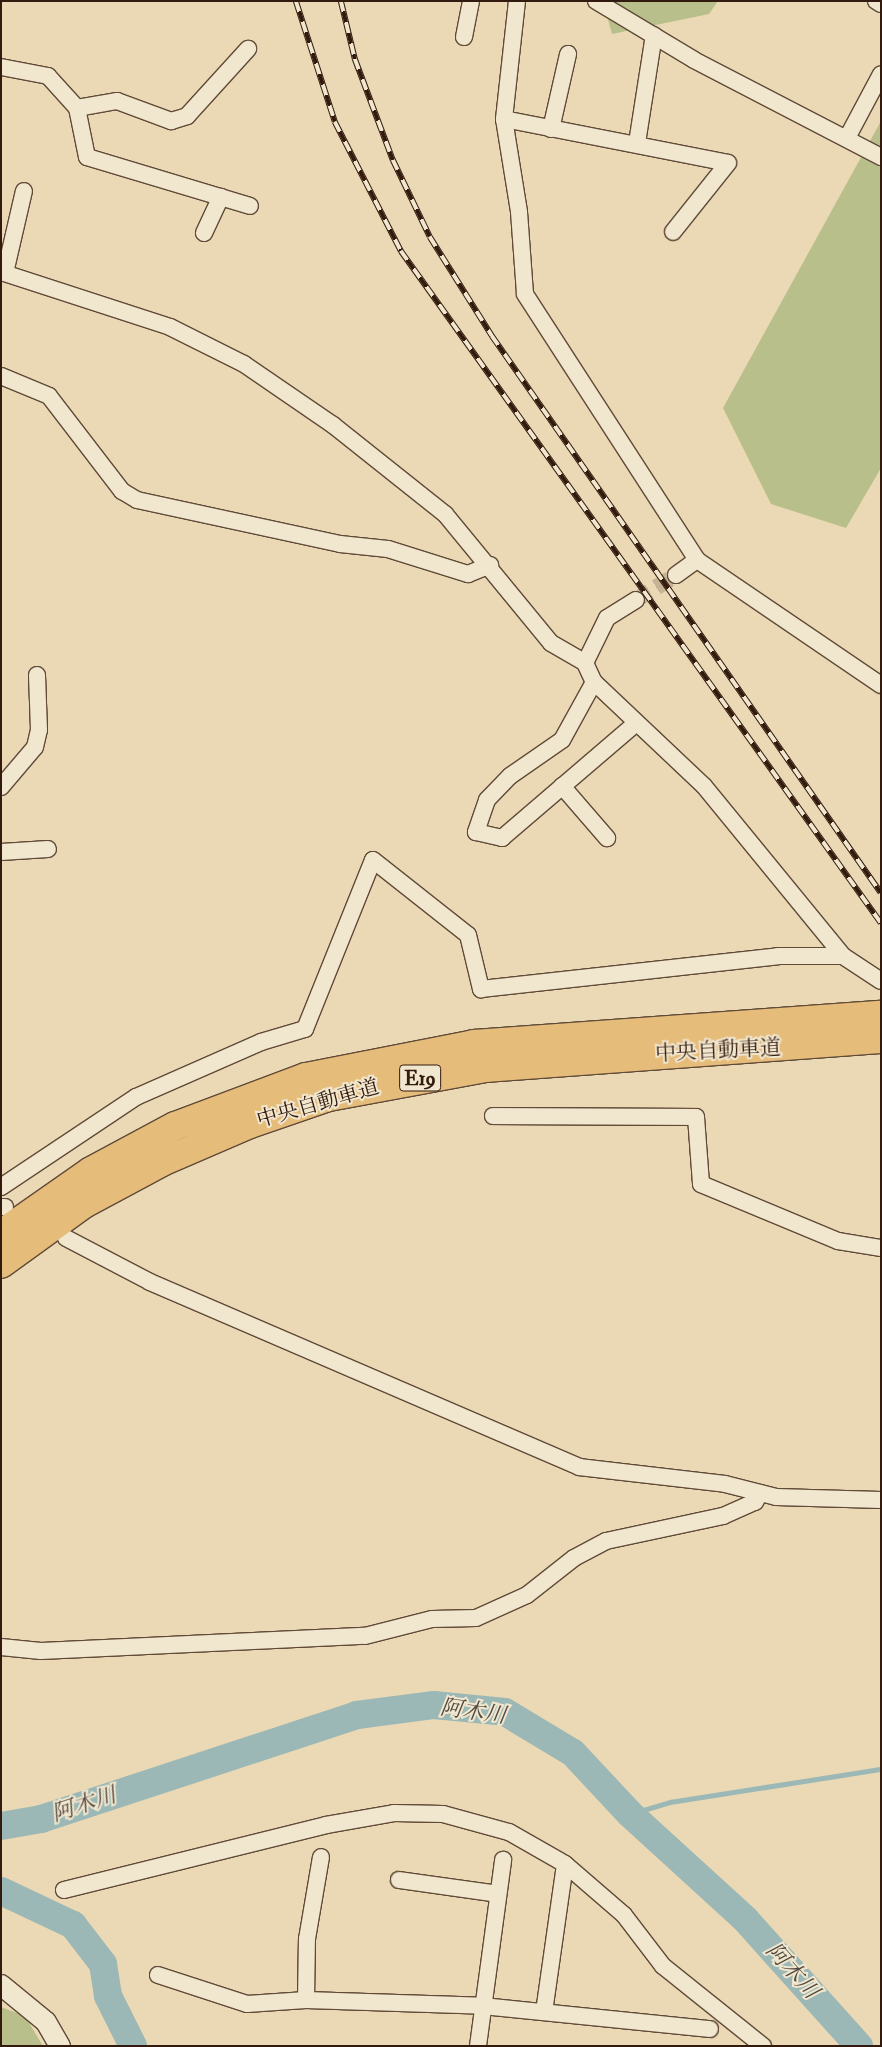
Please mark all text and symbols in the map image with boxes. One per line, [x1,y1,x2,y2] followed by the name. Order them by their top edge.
[654,1035,782,1067] street label: 中央自動車道
[399,1060,441,1096] road number: E19
[254,1075,382,1133] street label: 中央自動車道
[438,1694,508,1730] water label: 阿木川
[49,1782,119,1828] water label: 阿木川
[760,1938,824,2004] water label: 阿木川

